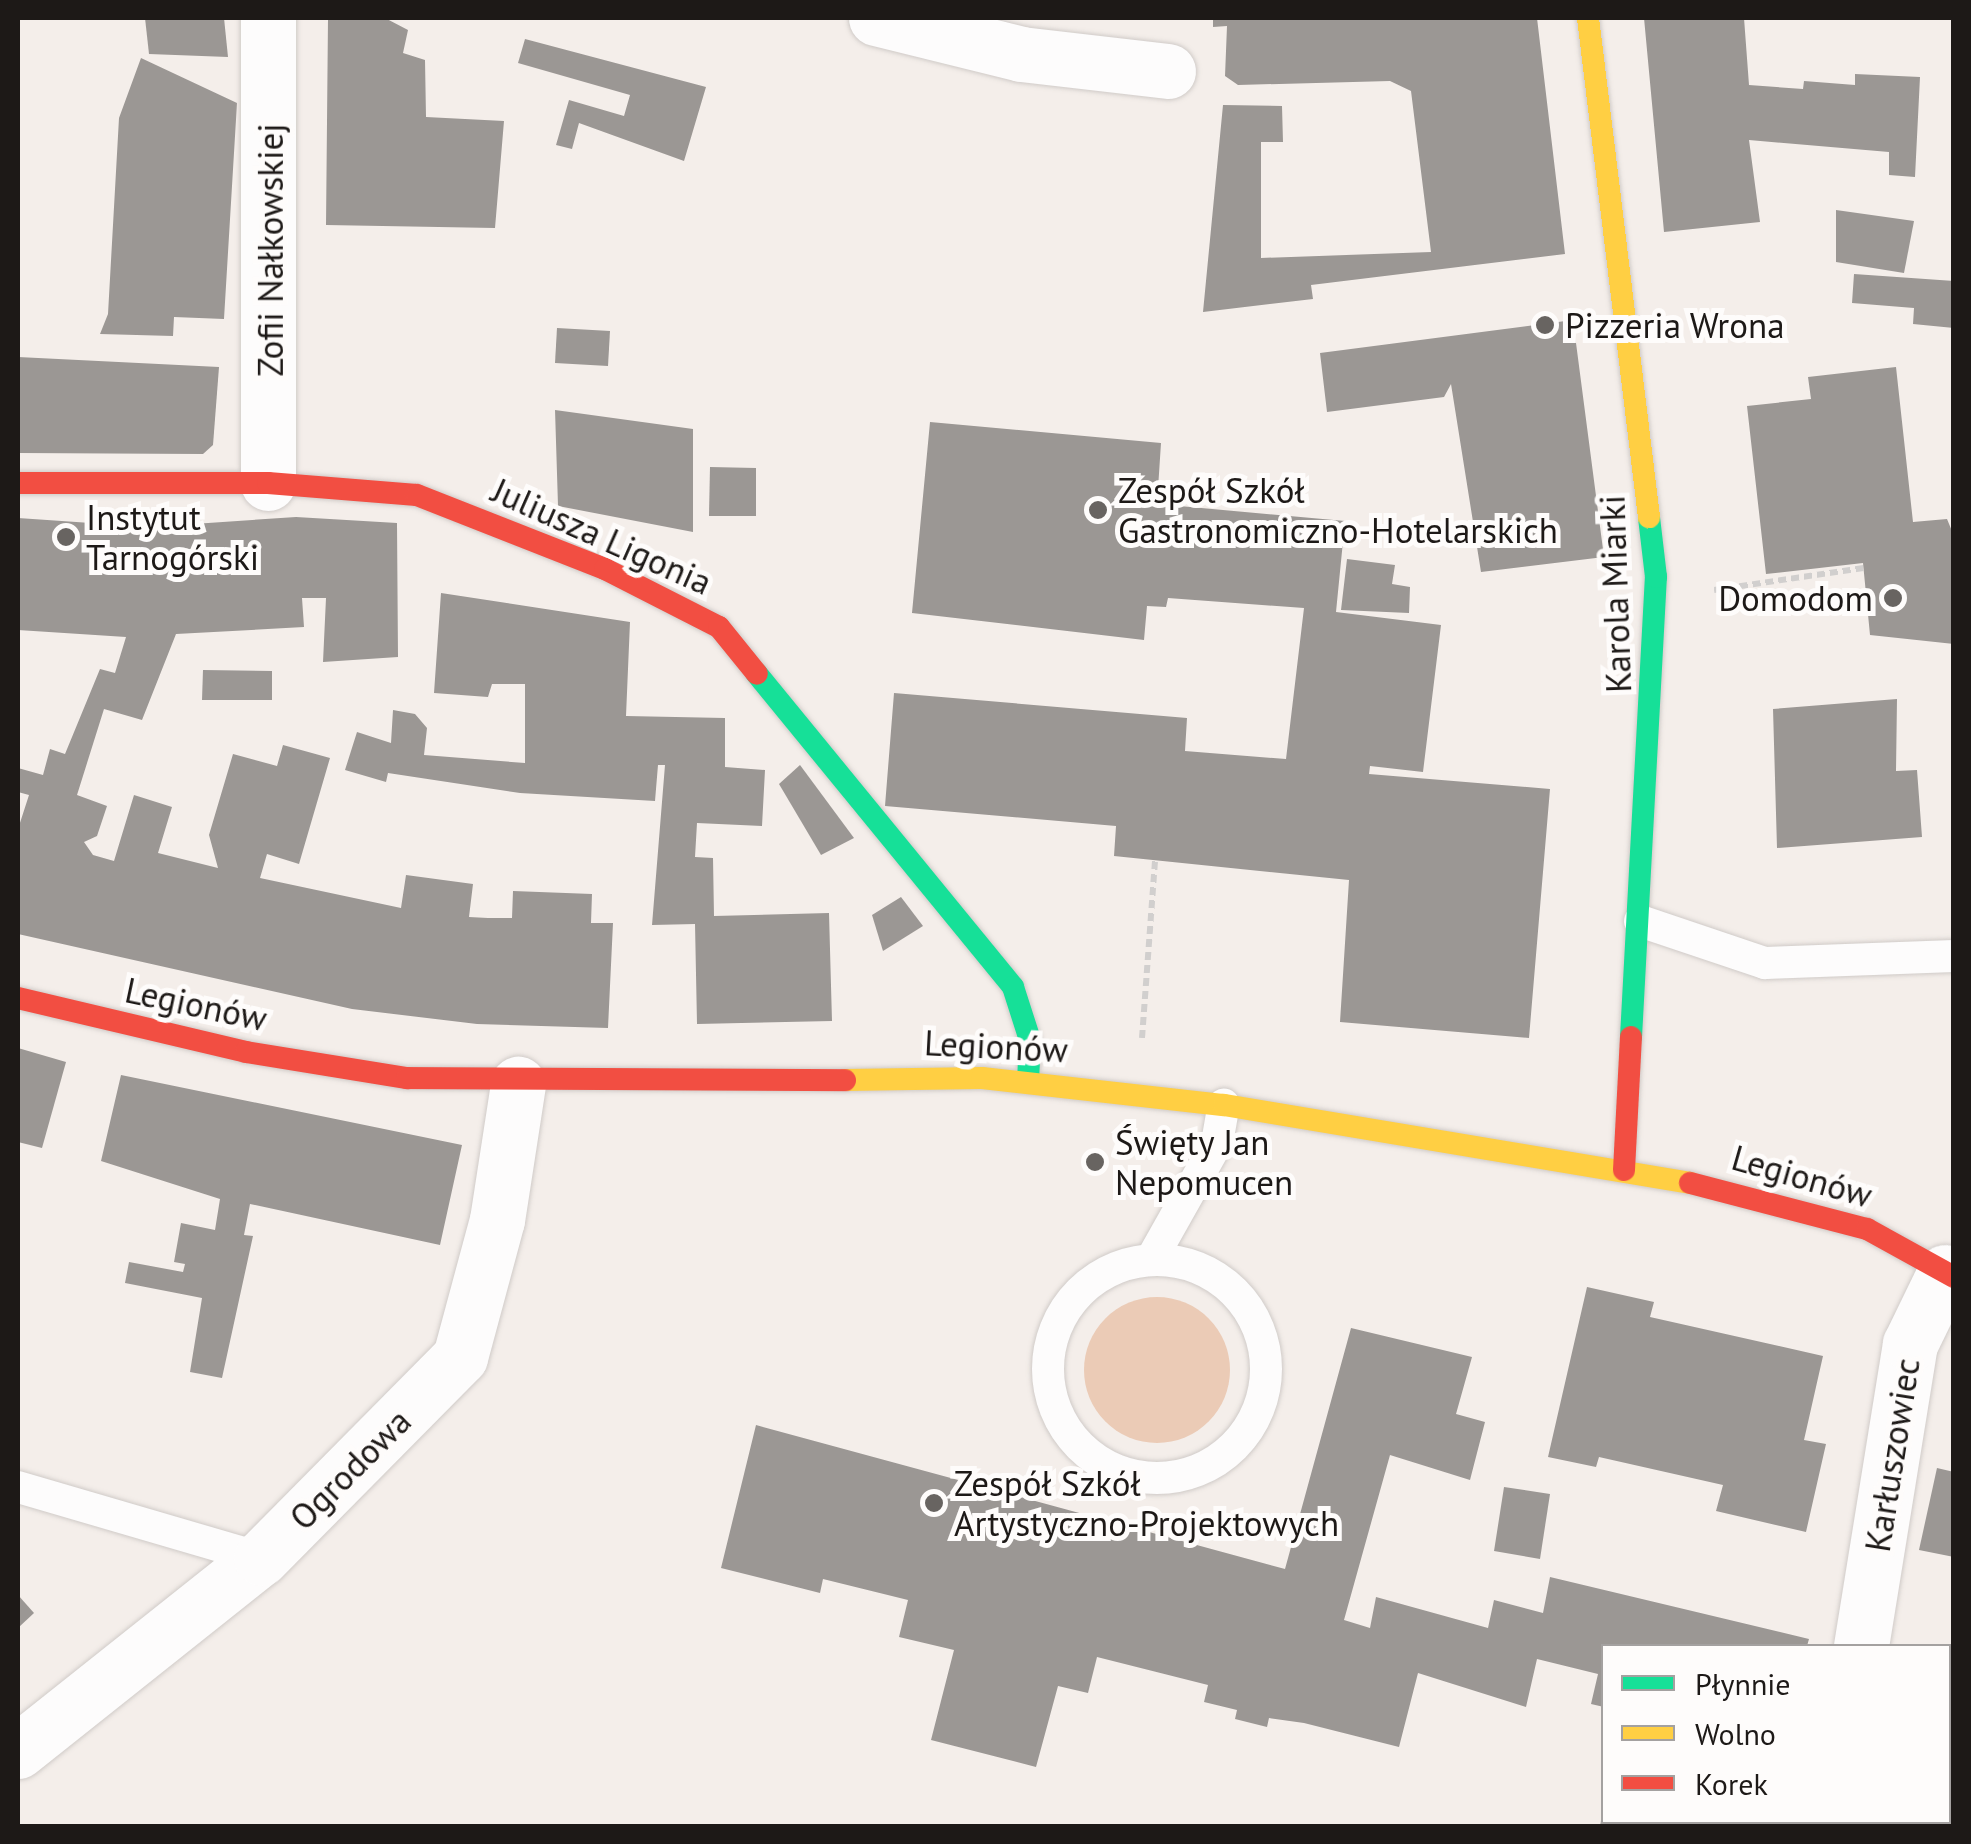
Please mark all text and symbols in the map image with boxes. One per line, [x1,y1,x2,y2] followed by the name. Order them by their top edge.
[249,123,291,377] street label: Zofii Nałkowskiej
[1565,304,1785,346] place label: Pizzeria Wrona
[1534,314,1556,336] marker: Pizzeria Wrona
[486,469,718,603] street label: Juliusza Ligonia
[1118,469,1558,551] place label: Zespół Szkół Gastronomiczno-Hotelarskich
[1591,494,1639,694] street label: Karola Miarki
[86,496,259,578] place label: Instytut Tarnogórski
[1087,499,1109,521] marker: Zespół Szkół Gastronomiczno-Hotelarskich
[55,526,77,548] marker: Instytut Tarnogórski
[1718,577,1873,619] place label: Domodom
[1882,587,1904,609] marker: Domodom
[121,969,271,1039] street label: Legionów
[923,1021,1069,1071] street label: Legionów
[1115,1121,1293,1203] place label: Święty Jan Nepomucen
[1727,1136,1877,1216] street label: Legionów
[1084,1151,1106,1173] marker: Święty Jan Nepomucen
[1856,1355,1928,1555] street label: Karłuszowiec
[281,1400,419,1538] street label: Ogrodowa
[954,1462,1339,1544] place label: Zespół Szkół Artystyczno-Projektowych
[923,1492,945,1514] marker: Zespół Szkół Artystyczno-Projektowych
[1601,1644,1951,1824] legend
[1695,1664,1791,1703] text: Płynnie
[1695,1714,1776,1753] text: Wolno
[1695,1764,1768,1803] text: Korek

